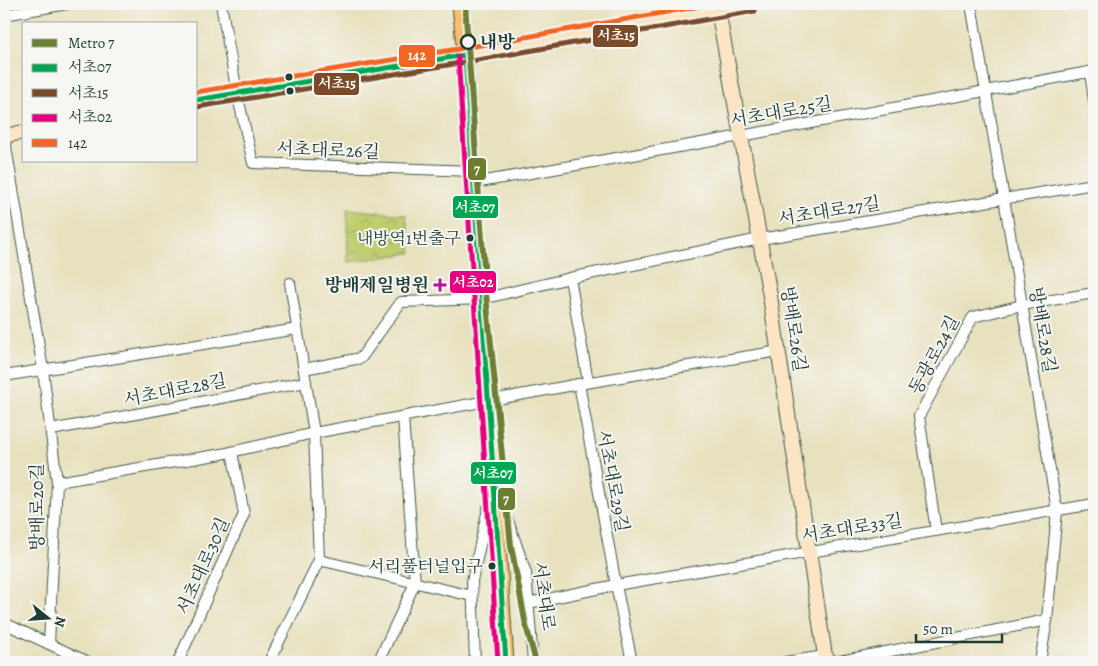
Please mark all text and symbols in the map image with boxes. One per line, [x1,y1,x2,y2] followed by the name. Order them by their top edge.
[22,22,198,162] legend
[592,24,639,48] line badge: 서초15
[597,26,635,45] text: 서초15
[480,30,515,54] place label: 내방
[68,33,115,53] text: Metro 7
[460,34,476,50] marker: 내방
[398,44,436,68] line badge: 142
[408,46,426,65] text: 142
[68,57,112,77] text: 서초07
[284,72,294,82] unlabelled marker
[313,72,360,96] line badge: 서초15
[318,74,356,93] text: 서초15
[68,83,109,103] text: 서초15
[285,86,295,96] unlabelled marker
[728,91,834,133] street label: 서초대로25길
[68,107,112,127] text: 서초02
[68,133,87,153] text: 142
[276,136,380,164] street label: 서초대로26길
[467,157,487,181] line badge: 7
[474,160,480,179] text: 7
[776,191,882,231] street label: 서초대로27길
[452,195,499,219] line badge: 서초07
[455,198,495,217] text: 서초07
[357,227,462,250] place label: 내방역1번출구
[465,233,475,243] marker: 내방역1번출구
[449,270,497,294] line badge: 서초02
[325,273,429,297] place label: 방배제일병원
[453,273,494,292] text: 서초02
[433,278,447,292] marker: 방배제일병원
[775,284,813,374] street label: 방배로26길
[1024,285,1062,375] street label: 방배로28길
[903,311,965,399] street label: 동광로24길
[122,368,228,412] street label: 서초대로28길
[591,428,635,534] street label: 서초대로29길
[470,461,517,485] line badge: 서초07
[25,463,49,551] street label: 방배로20길
[473,464,513,483] text: 서초07
[497,487,516,511] line badge: 7
[503,490,509,509] text: 7
[800,508,904,548] street label: 서초대로33길
[171,514,235,618] street label: 서초대로30길
[368,555,484,578] place label: 서리풀터널입구
[527,560,561,632] street label: 서초대로
[487,561,497,571] marker: 서리풀터널입구
[22,594,72,644] north arrow
[916,611,1002,643] scale bar
[49,614,71,629] text: N
[923,619,953,639] text: 50 m

